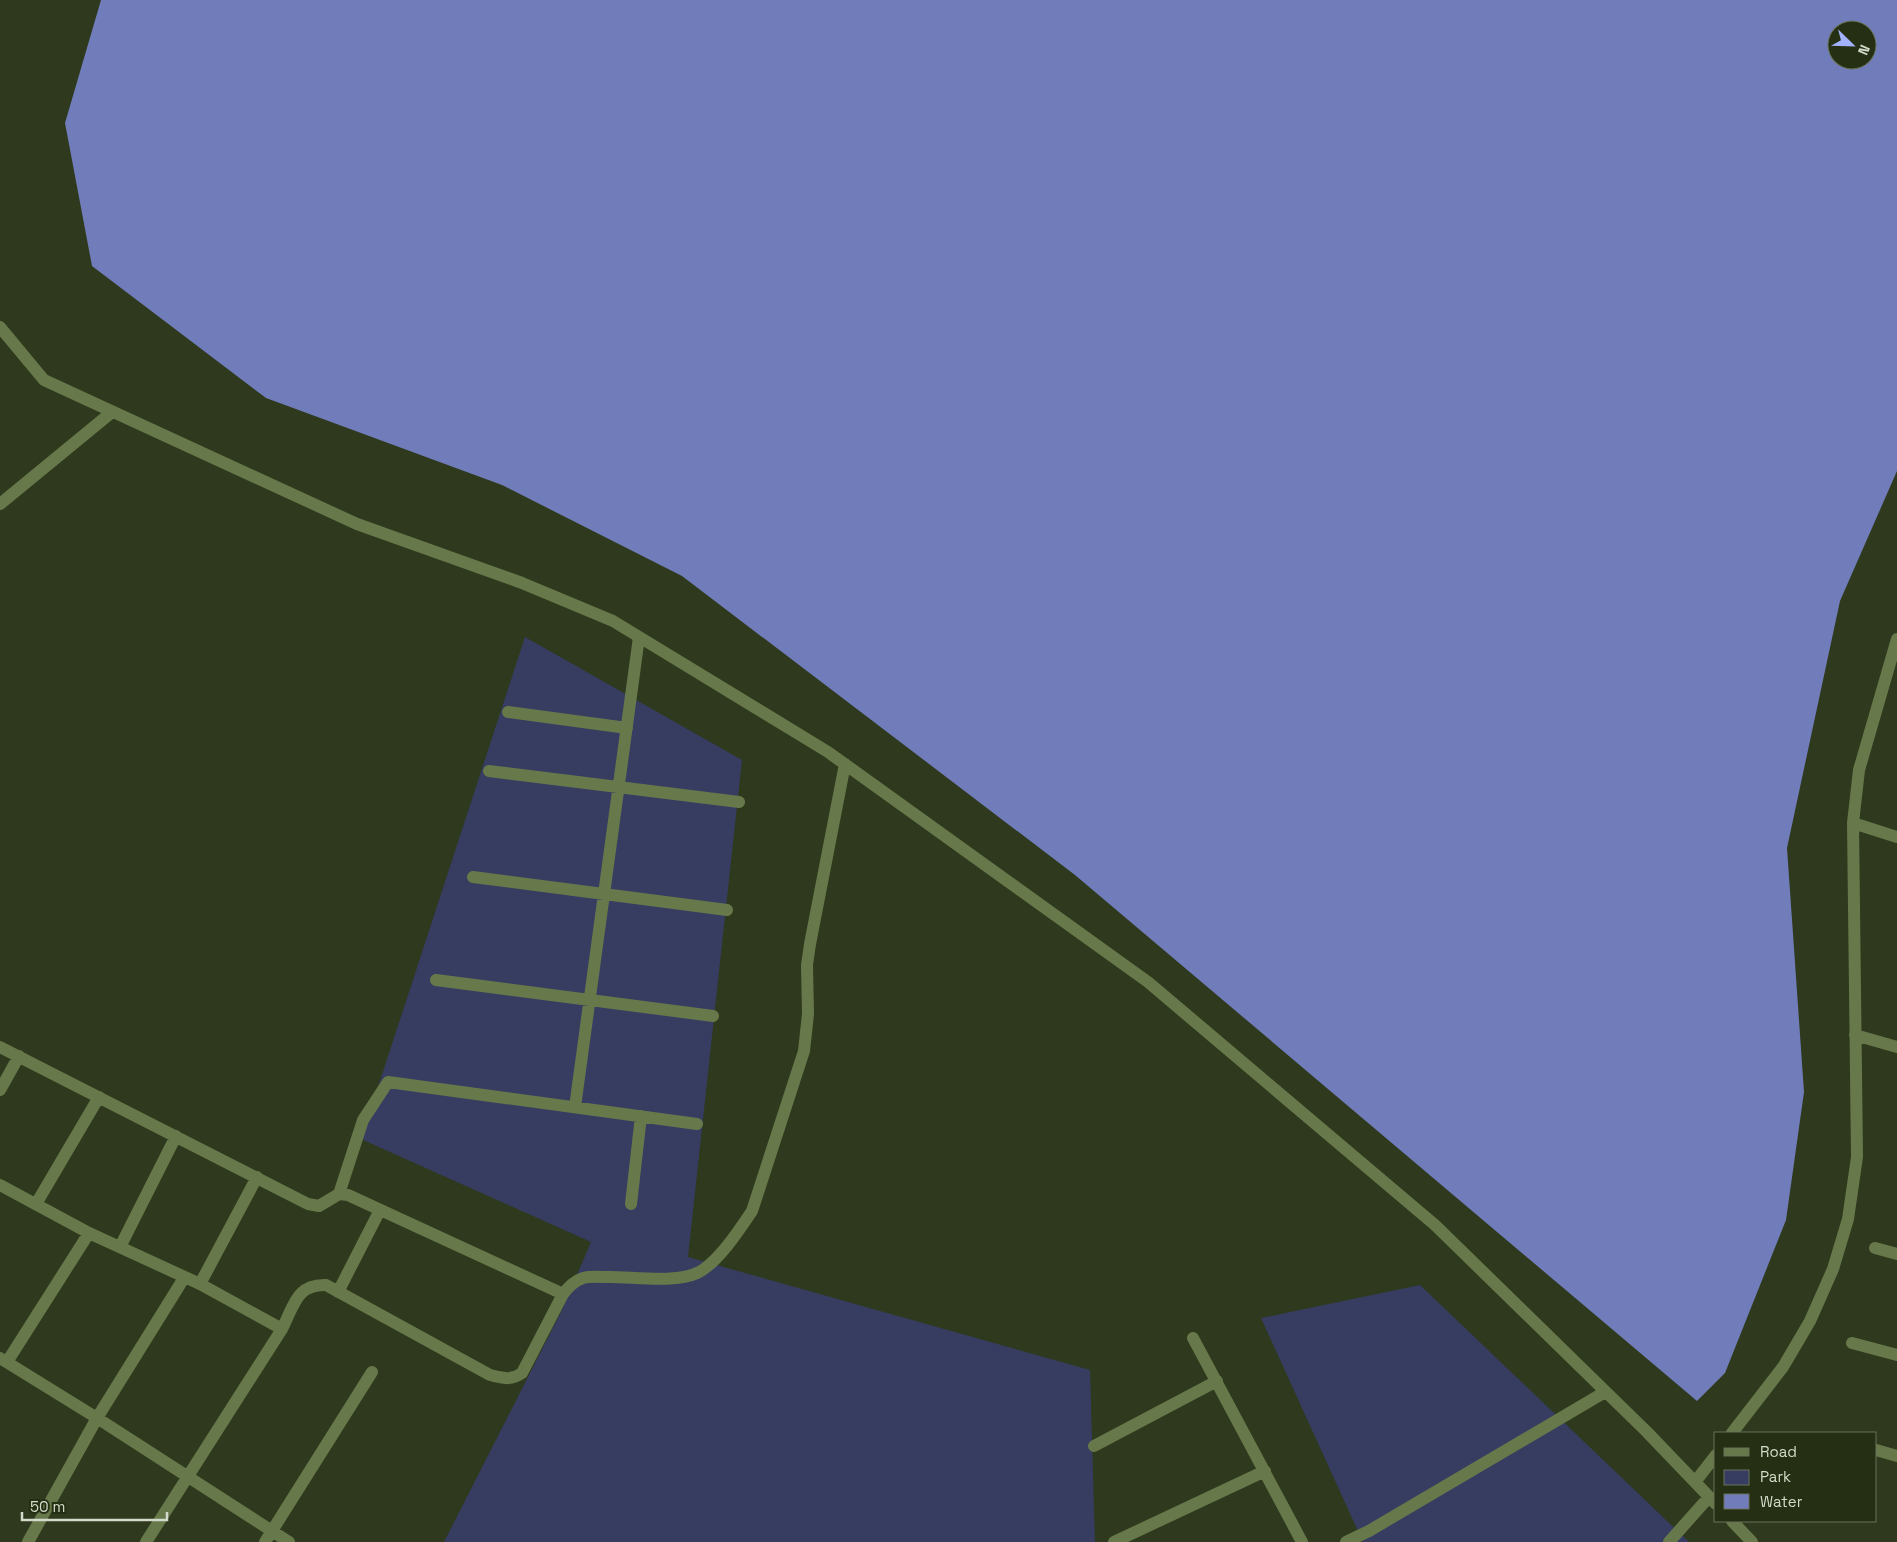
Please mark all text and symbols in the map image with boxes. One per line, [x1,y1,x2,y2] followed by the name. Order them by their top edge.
[1827,20,1877,70] north arrow
[1854,42,1874,58] text: N
[1714,1432,1877,1522] legend
[1760,1442,1797,1461] text: Road
[1760,1467,1791,1486] text: Park
[22,1490,168,1522] scale bar
[1760,1492,1803,1511] text: Water
[30,1497,65,1516] text: 50 m

